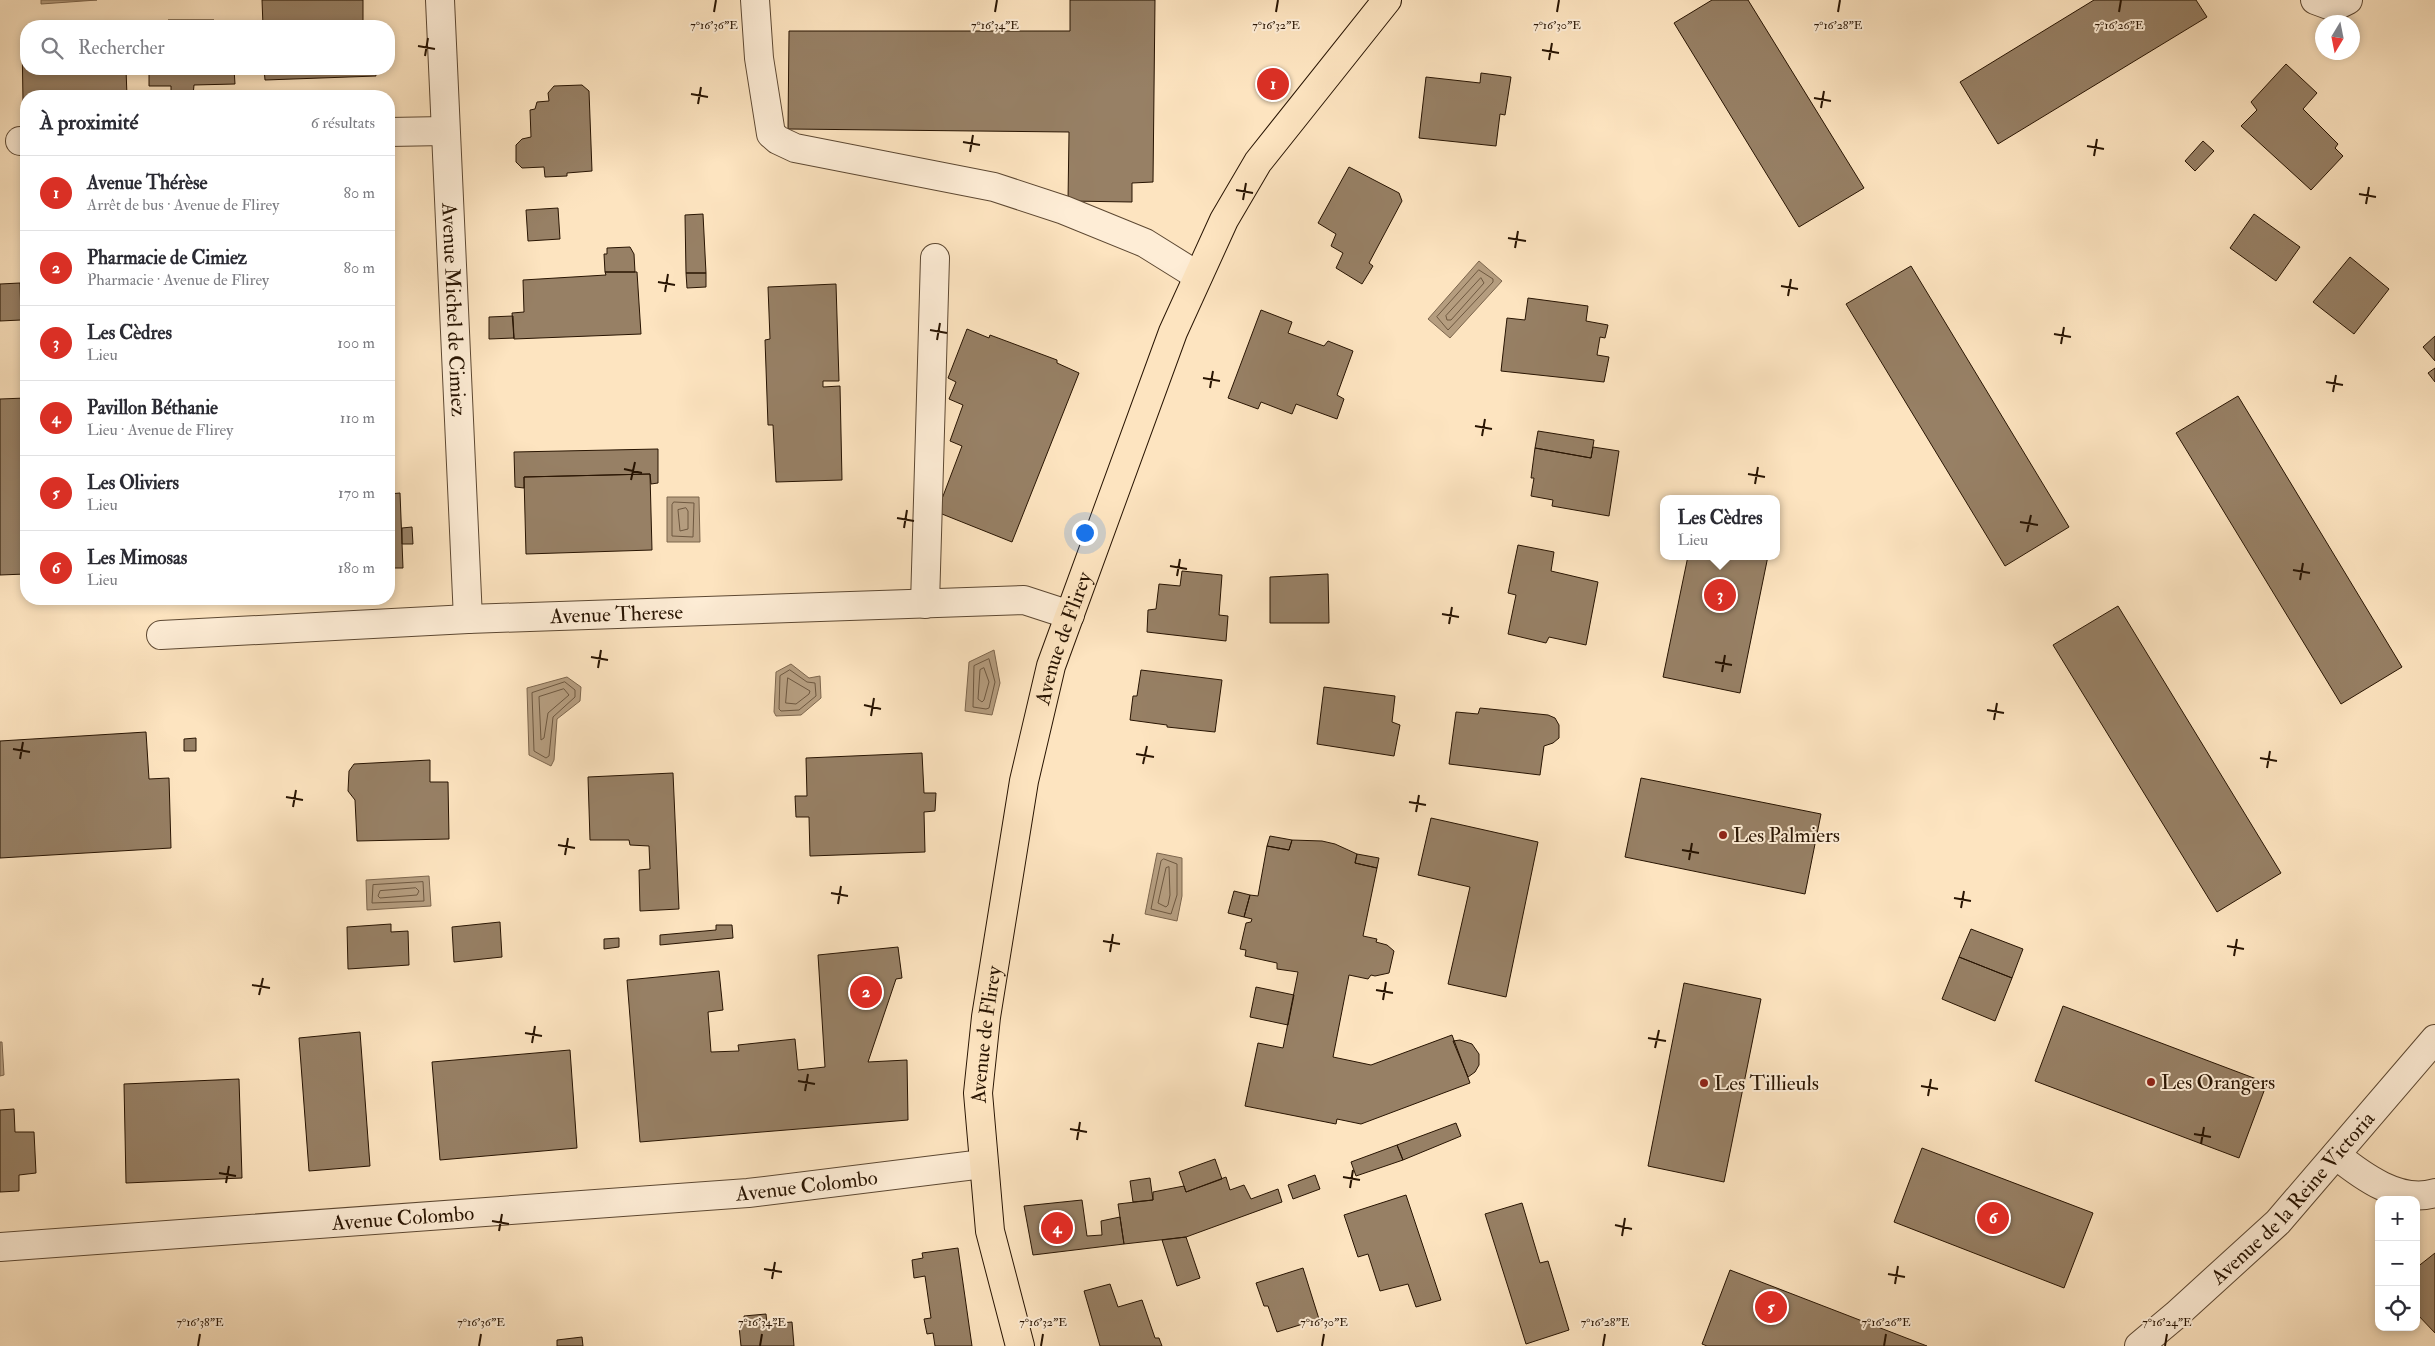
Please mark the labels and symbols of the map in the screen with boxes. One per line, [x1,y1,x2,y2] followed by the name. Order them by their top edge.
[2315,15,2360,60] north arrow
[690,18,738,33] text: 7°16'36"E
[971,18,1019,33] text: 7°16'34"E
[1252,18,1300,33] text: 7°16'32"E
[1533,18,1581,33] text: 7°16'30"E
[1814,18,1863,33] text: 7°16'28"E
[2094,18,2144,33] text: 7°16'26"E
[1257,65,1289,103] pin: 1
[435,201,472,417] street label: Avenue Michel de Cimiez
[1072,520,1098,546] your location
[1029,567,1099,708] street label: Avenue de Flirey
[1704,576,1736,614] pin: 3
[548,599,684,630] street label: Avenue Therese
[1733,822,1840,849] place label: Les Palmiers
[1717,829,1729,841] marker: Les Palmiers
[965,963,1008,1106] street label: Avenue de Flirey
[850,973,882,1011] pin: 2
[2161,1069,2275,1096] place label: Les Orangers
[1714,1070,1819,1097] place label: Les Tillieuls
[2145,1076,2157,1088] marker: Les Orangers
[1698,1077,1710,1089] marker: Les Tillieuls
[2205,1106,2381,1291] street label: Avenue de la Reine Victoria
[734,1164,879,1208] street label: Avenue Colombo
[1977,1199,2009,1237] pin: 6
[330,1200,475,1237] street label: Avenue Colombo
[1041,1209,1073,1247] pin: 4
[1755,1288,1787,1326] pin: 5
[176,1315,224,1330] text: 7°16'38"E
[457,1315,505,1330] text: 7°16'36"E
[738,1315,786,1330] text: 7°16'34"E
[1019,1315,1067,1330] text: 7°16'32"E
[1300,1315,1348,1330] text: 7°16'30"E
[1581,1315,1630,1330] text: 7°16'28"E
[1861,1315,1911,1330] text: 7°16'26"E
[2142,1315,2192,1330] text: 7°16'24"E

